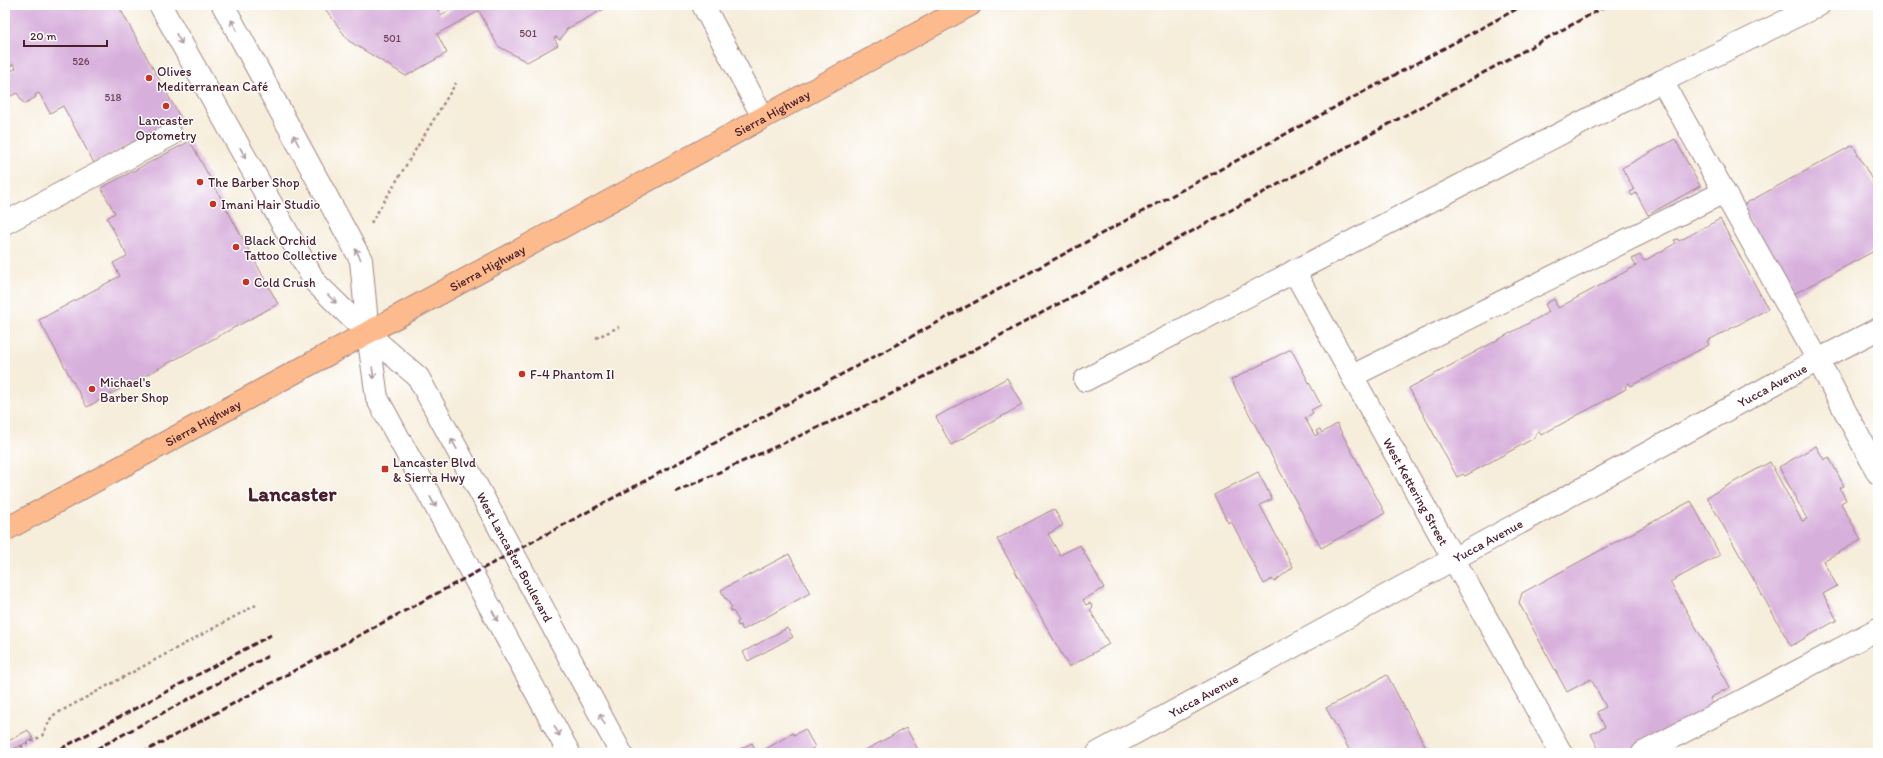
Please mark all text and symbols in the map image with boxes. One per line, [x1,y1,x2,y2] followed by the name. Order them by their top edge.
[230,19,238,31] one-way arrow
[24,22,107,48] scale bar
[519,27,537,40] house number: 501
[30,29,57,43] text: 20 m
[383,32,401,45] house number: 501
[176,33,184,45] one-way arrow
[72,55,90,68] house number: 526
[157,64,268,94] place label: Olives Mediterranean Café
[144,73,154,83] marker: Olives Mediterranean Café
[732,87,813,140] street label: Sierra Highway
[105,91,121,104] house number: 518
[161,101,171,111] marker: Lancaster Optometry
[136,113,196,143] place label: Lancaster Optometry
[292,134,299,146] one-way arrow
[239,146,247,158] one-way arrow
[208,175,300,190] place label: The Barber Shop
[195,177,205,187] marker: The Barber Shop
[221,197,320,212] place label: Imani Hair Studio
[208,199,218,209] marker: Imani Hair Studio
[244,233,337,263] place label: Black Orchid Tattoo Collective
[447,241,528,295] street label: Sierra Highway
[231,242,241,252] marker: Black Orchid Tattoo Collective
[353,248,361,260] one-way arrow
[254,275,316,290] place label: Cold Crush
[241,277,251,287] marker: Cold Crush
[327,294,337,304] one-way arrow
[1735,360,1810,410] street label: Yucca Avenue
[369,366,377,379] one-way arrow
[530,367,614,382] place label: F-4 Phantom II
[517,369,527,379] marker: F-4 Phantom II
[100,375,169,405] place label: Michael's Barber Shop
[87,384,97,394] marker: Michael's Barber Shop
[162,396,243,450] street label: Sierra Highway
[1380,435,1451,548] street label: West Kettering Street
[450,438,458,450] one-way arrow
[393,455,476,485] place label: Lancaster Blvd & Sierra Hwy
[380,464,390,474] marker: Lancaster Blvd & Sierra Hwy
[248,481,337,506] district label: Lancaster
[474,490,556,625] street label: West Lancaster Boulevard
[430,496,437,508] one-way arrow
[1451,516,1525,566] street label: Yucca Avenue
[492,610,500,622] one-way arrow
[1166,671,1241,721] street label: Yucca Avenue
[598,713,606,725] one-way arrow
[554,724,561,736] one-way arrow

